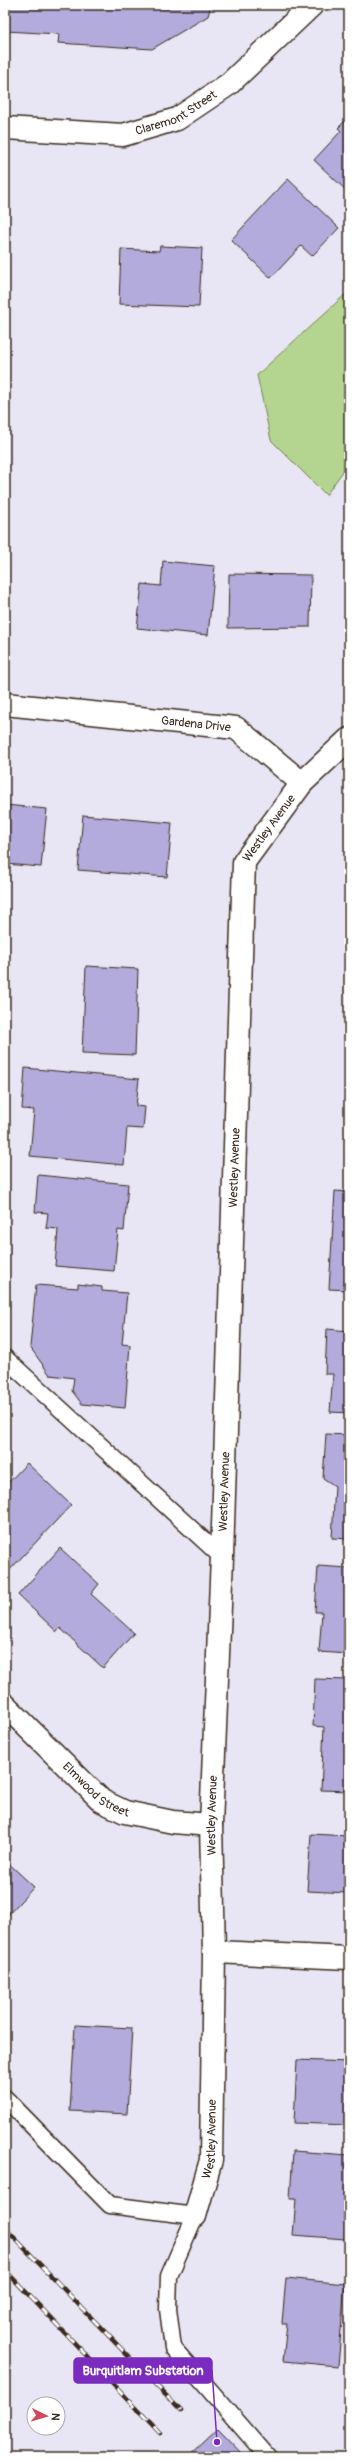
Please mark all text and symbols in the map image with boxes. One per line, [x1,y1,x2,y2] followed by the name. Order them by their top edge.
[134,87,220,139] street label: Claremont Street
[160,713,232,735] street label: Gardena Drive
[240,792,299,865] street label: Westley Avenue
[226,1128,244,1208] street label: Westley Avenue
[216,1451,233,1532] street label: Westley Avenue
[59,1759,130,1821] street label: Elmwood Street
[204,1775,221,1855] street label: Westley Avenue
[199,2099,220,2181] street label: Westley Avenue
[74,2358,212,2383] callout: Burquitlam Substation
[82,2363,204,2379] text: Burquitlam Substation
[26,2396,66,2436] north arrow
[49,2413,62,2422] text: N

